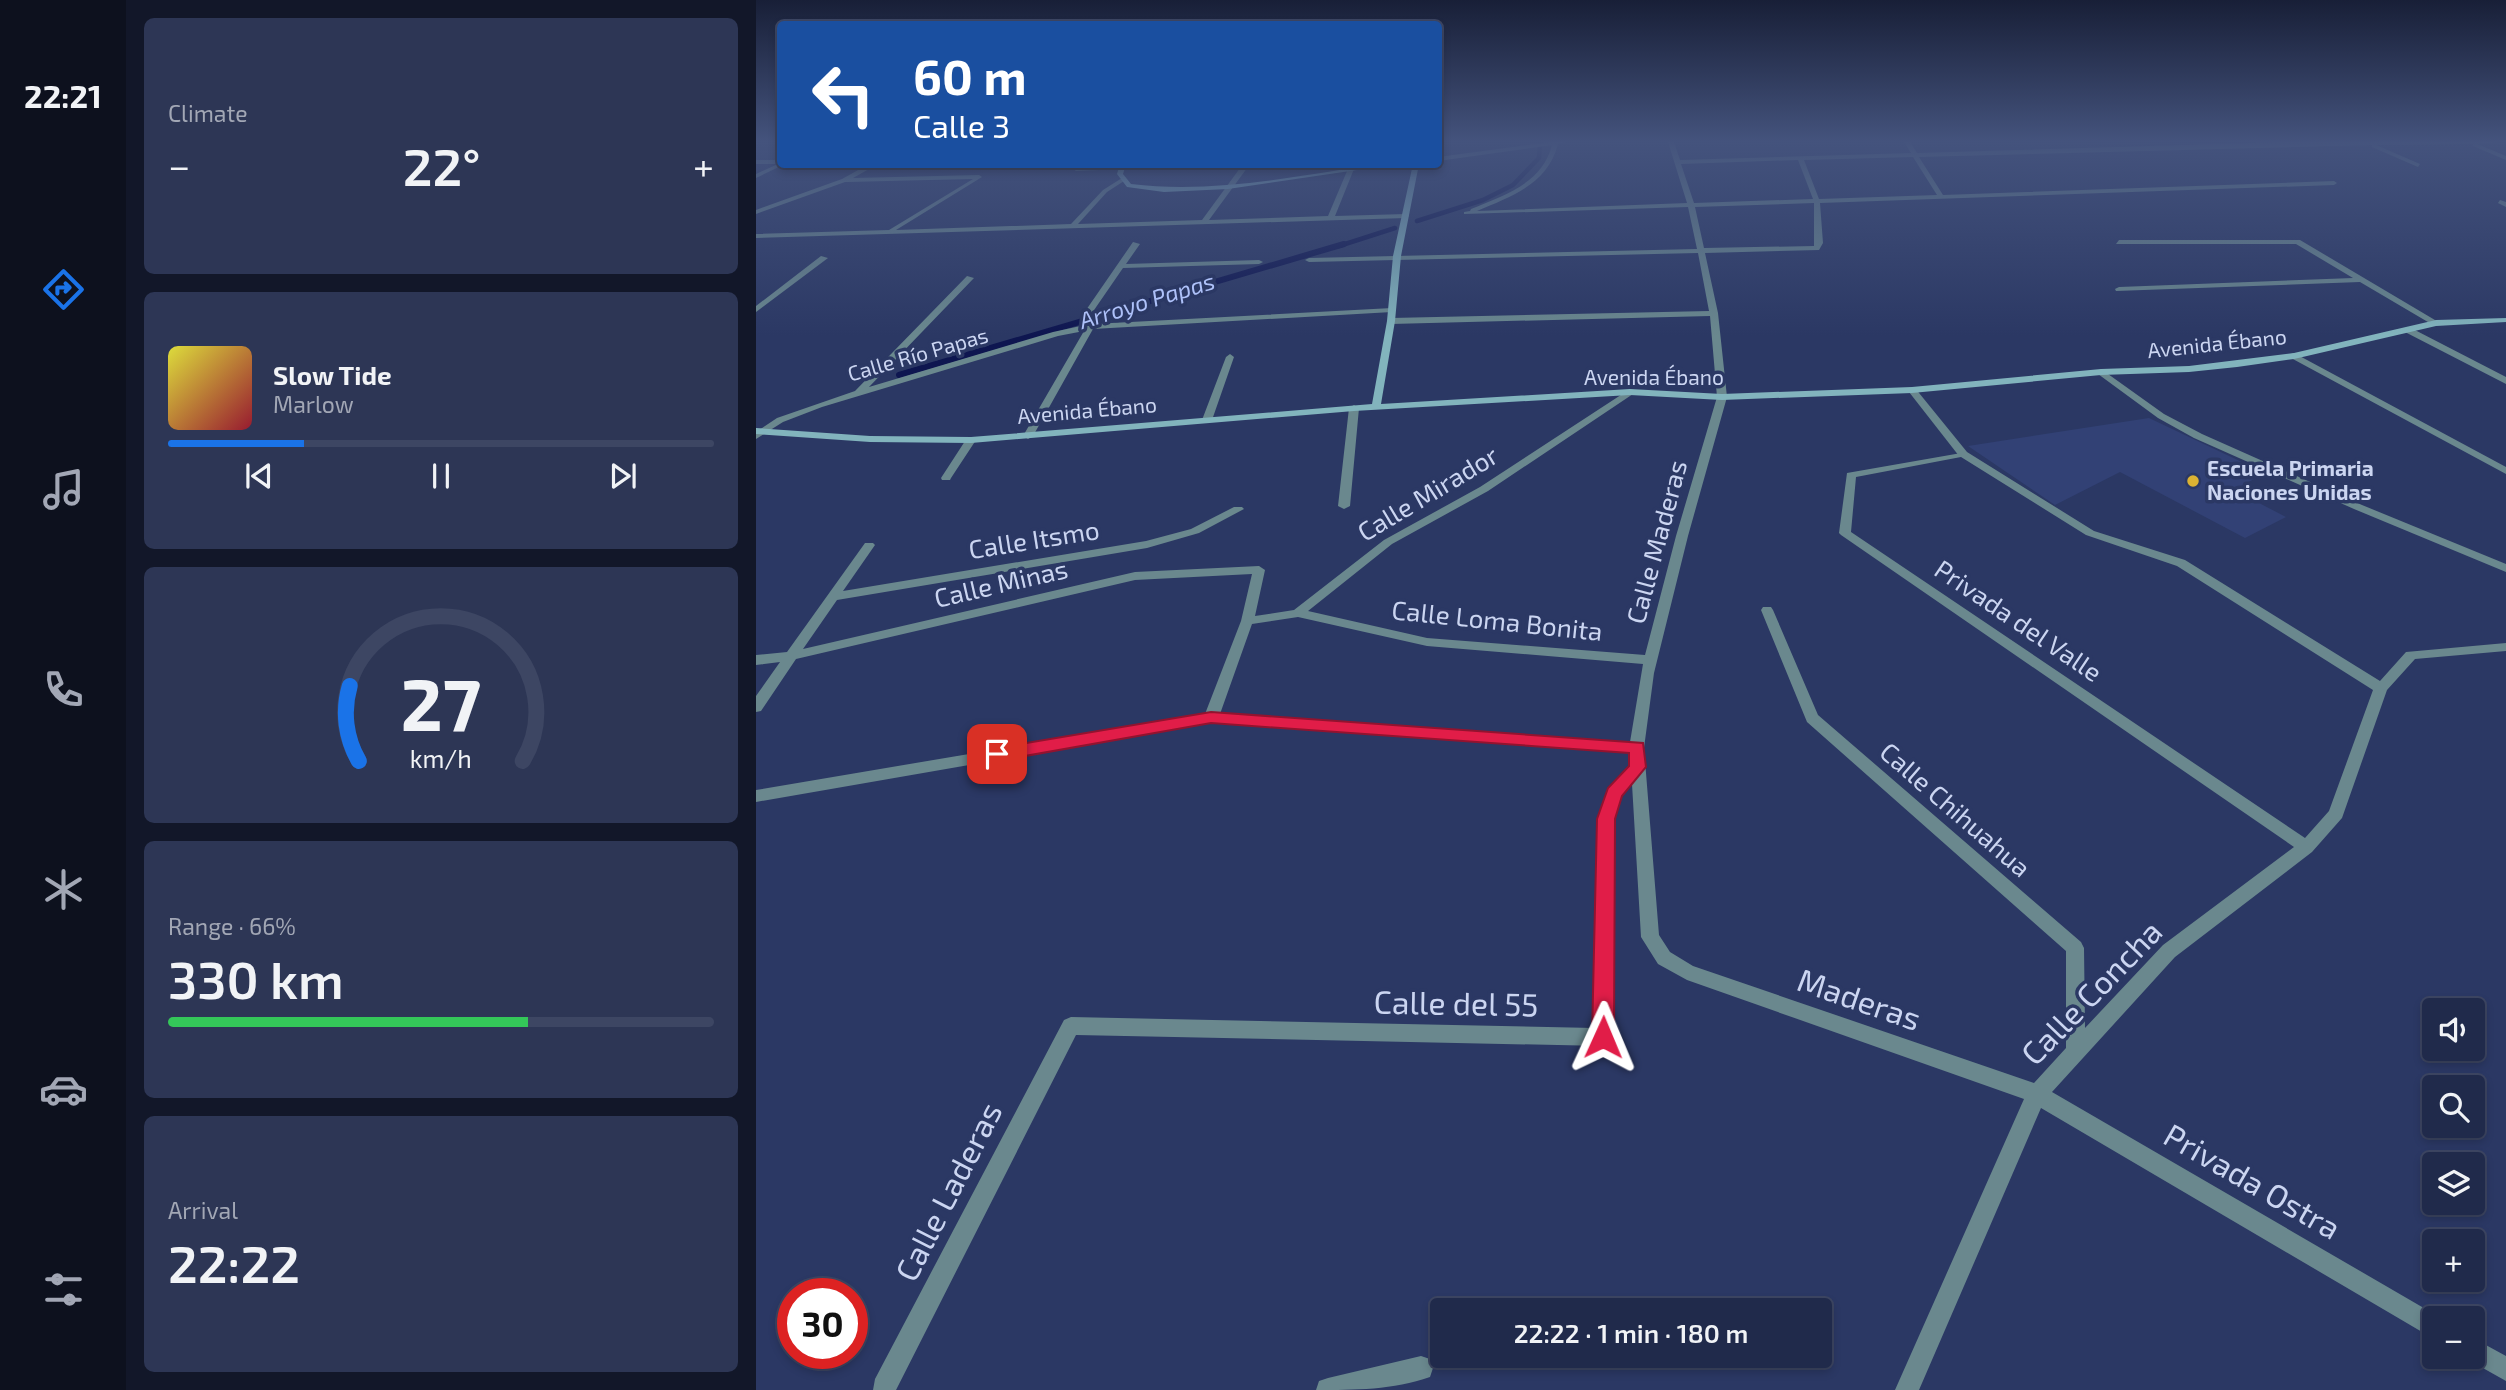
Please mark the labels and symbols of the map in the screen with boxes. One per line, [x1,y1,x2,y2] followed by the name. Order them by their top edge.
[1075,266,1218,334] water label: Arroyo Papas
[844,322,991,386] street label: Calle Río Papas
[2146,323,2288,362] street label: Avenida Ébano
[1584,364,1724,389] street label: Avenida Ébano
[1016,391,1158,428] street label: Avenida Ébano
[1351,439,1503,547] street label: Calle Mirador
[2207,455,2374,504] place label: Escuela Primaria Naciones Unidas
[1619,456,1692,627] street label: Calle Maderas
[2185,473,2201,489] marker: Escuela Primaria Naciones Unidas
[966,513,1101,564] street label: Calle Itsmo
[931,552,1070,613] street label: Calle Minas
[1929,552,2108,687] street label: Privada del Valle
[1390,593,1604,646] street label: Calle Loma Bonita
[967,724,1027,784] pin
[1874,735,2038,883] street label: Calle Chihuahua
[2012,912,2169,1072] street label: Calle Concha
[1793,959,1926,1037] street label: Maderas
[1373,982,1539,1022] street label: Calle del 55
[1566,1000,1640,1074] position arrow
[886,1095,1008,1287] street label: Calle Laderas
[2158,1114,2348,1246] street label: Privada Ostra
[777,1278,868,1369] speed limit sign: 30

